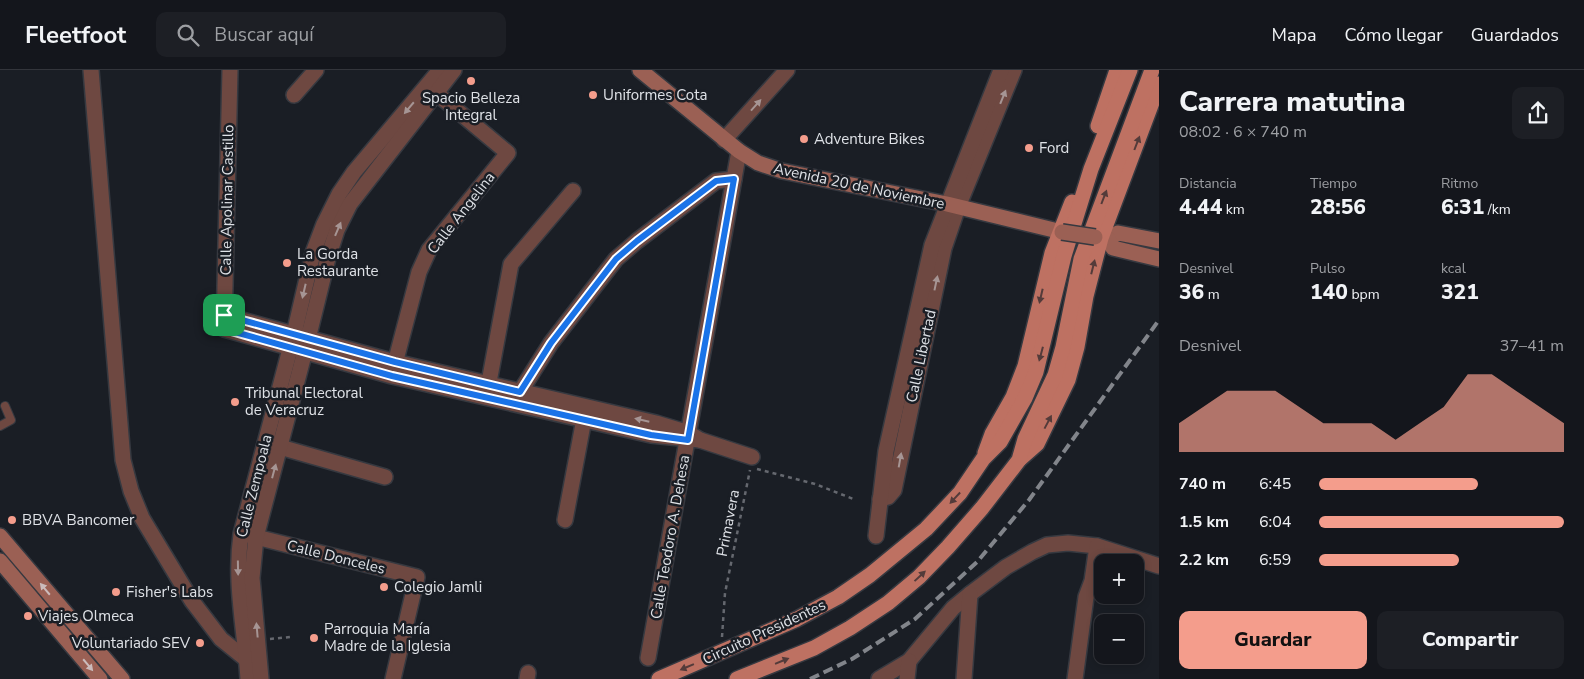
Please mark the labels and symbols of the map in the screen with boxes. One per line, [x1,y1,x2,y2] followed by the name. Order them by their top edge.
[465,75,477,87] marker: Spacio Belleza Integral
[603,85,707,105] place label: Uniformes Cota
[422,88,520,125] place label: Spacio Belleza Integral
[587,89,599,101] marker: Uniformes Cota
[999,90,1007,104] one-way arrow
[750,100,762,112] one-way arrow
[404,101,415,114] one-way arrow
[216,124,238,276] street label: Calle Apolinar Castillo
[814,129,925,149] place label: Adventure Bikes
[798,133,810,145] marker: Adventure Bikes
[1133,135,1141,150] one-way arrow
[1039,138,1069,158] place label: Ford
[1023,142,1035,154] marker: Ford
[772,158,946,214] street label: Avenida 20 de Noviembre
[423,168,499,258] street label: Calle Angelina
[1100,189,1108,204] one-way arrow
[334,221,342,236] one-way arrow
[297,244,379,281] place label: La Gorda Restaurante
[281,257,293,269] marker: La Gorda Restaurante
[1089,259,1097,274] one-way arrow
[932,276,940,291] one-way arrow
[300,284,308,299] one-way arrow
[1037,288,1045,303] one-way arrow
[203,294,245,336] pin
[901,308,941,404] street label: Calle Libertad
[1036,347,1044,362] one-way arrow
[245,383,363,420] place label: Tribunal Electoral de Veracruz
[229,396,241,408] marker: Tribunal Electoral de Veracruz
[1044,415,1052,429] one-way arrow
[634,416,649,424] one-way arrow
[232,432,276,540] street label: Calle Zempoala
[896,451,904,467] one-way arrow
[646,453,694,621] street label: Calle Teodoro A. Dehesa
[270,463,278,478] one-way arrow
[712,488,744,558] street label: Primavera
[949,492,961,504] one-way arrow
[22,510,135,530] place label: BBVA Bancomer
[6,514,18,526] marker: BBVA Bancomer
[285,535,387,579] street label: Calle Donceles
[234,560,242,576] one-way arrow
[913,570,925,582] one-way arrow
[394,577,482,597] place label: Colegio Jamli
[378,581,390,593] marker: Colegio Jamli
[126,582,213,602] place label: Fisher's Labs
[39,583,51,595] one-way arrow
[110,586,122,598] marker: Fisher's Labs
[699,595,829,669] street label: Circuito Presidentes
[37,606,134,626] place label: Viajes Olmeca
[22,610,34,622] marker: Viajes Olmeca
[324,619,451,656] place label: Parroquia María Madre de la Iglesia
[253,622,261,638] one-way arrow
[308,632,320,644] marker: Parroquia María Madre de la Iglesia
[71,633,191,653] place label: Voluntariado SEV
[194,637,206,649] marker: Voluntariado SEV
[775,656,789,664] one-way arrow
[83,658,94,671] one-way arrow
[679,663,694,671] one-way arrow

